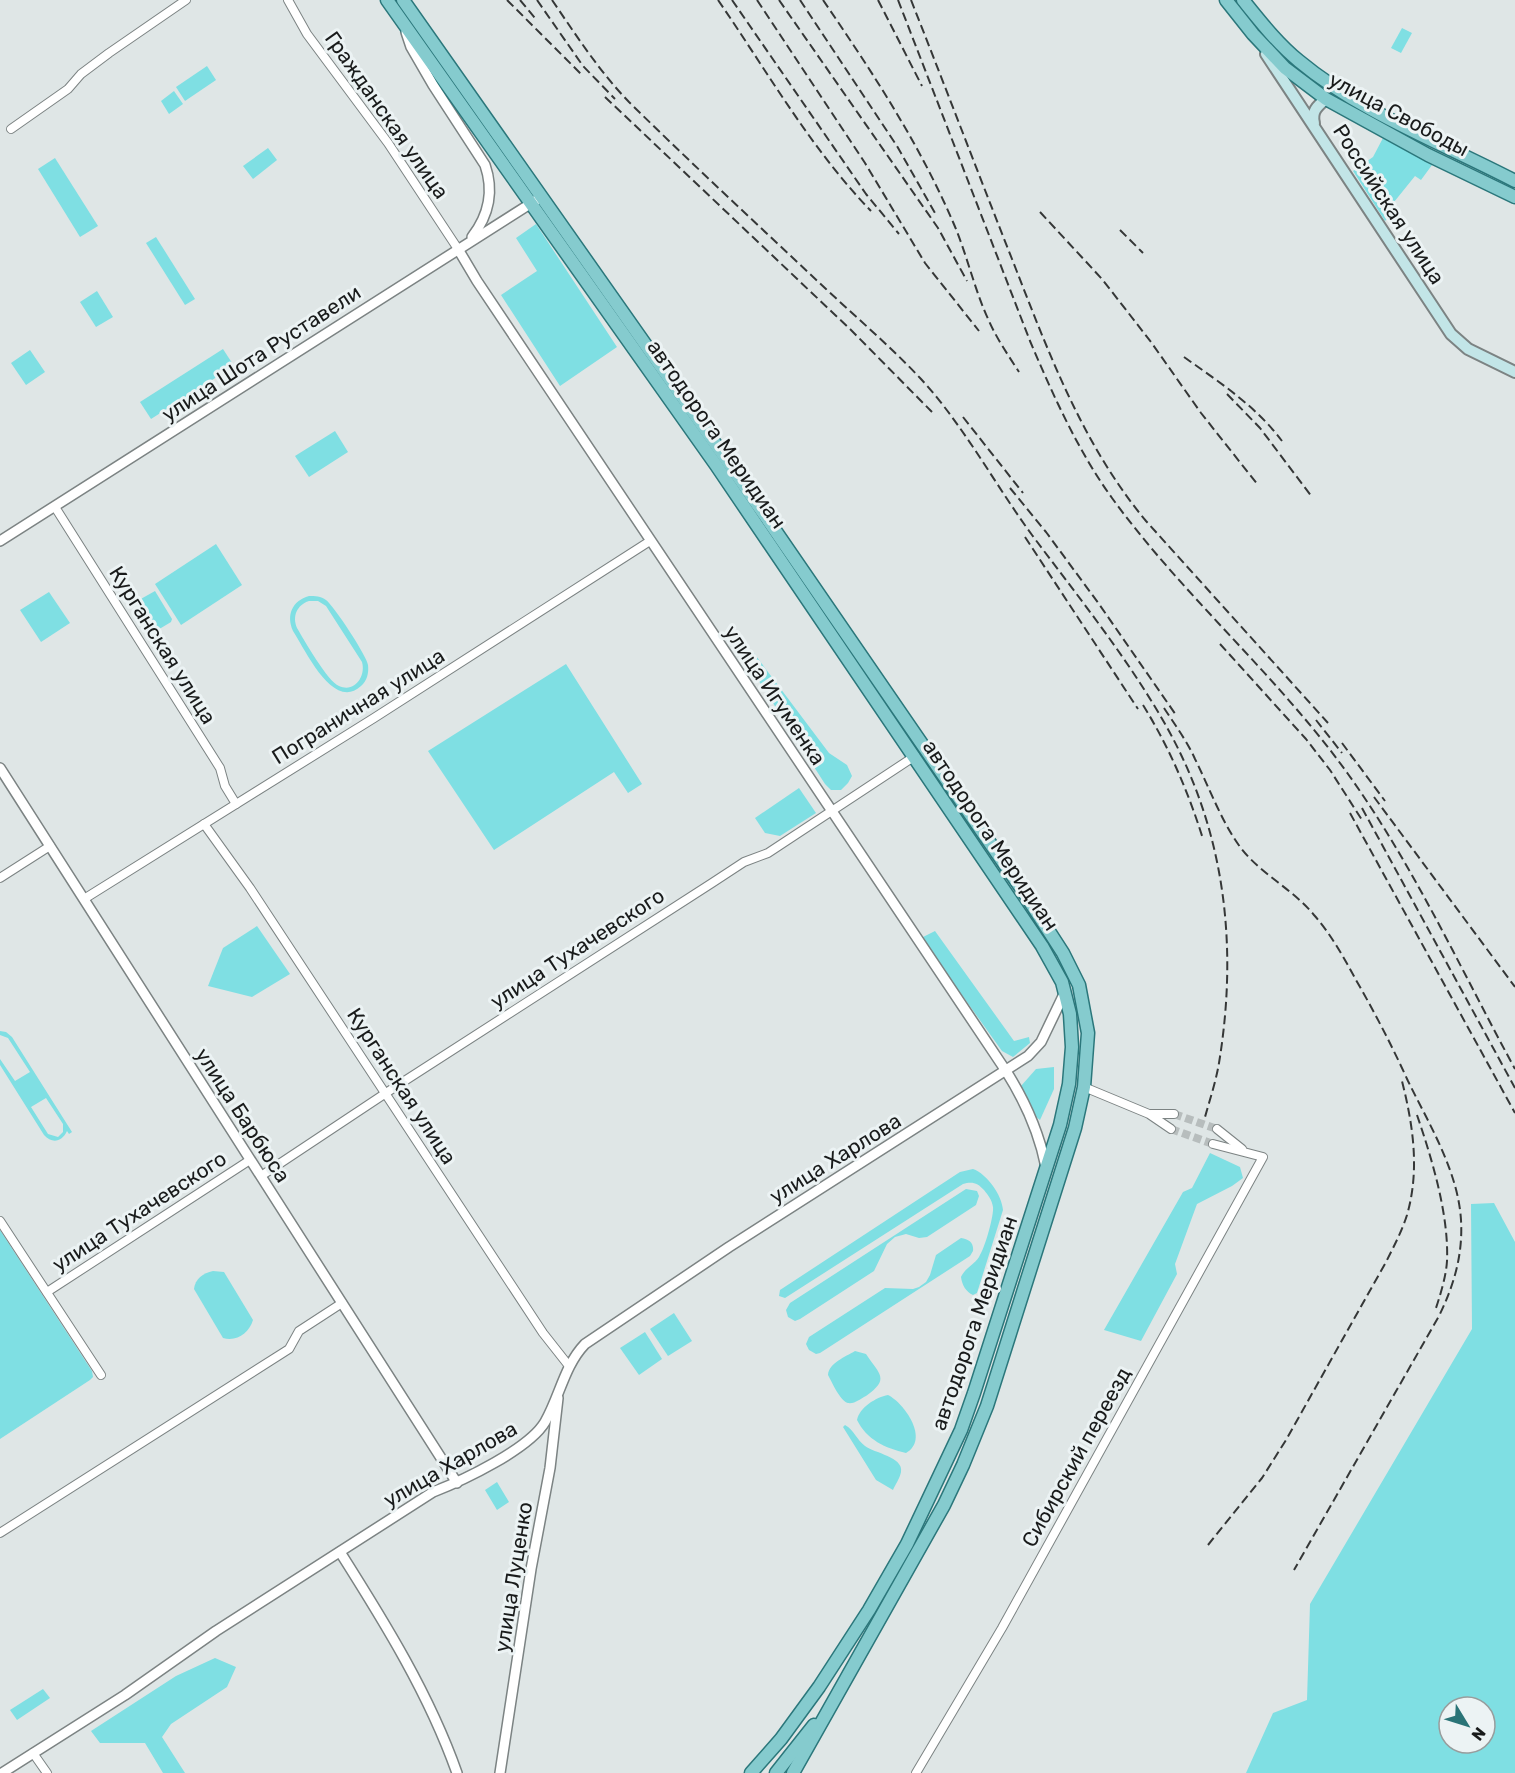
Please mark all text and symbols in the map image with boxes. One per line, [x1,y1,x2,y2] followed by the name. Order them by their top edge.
[320,27,454,203] street label: Гражданская улица
[1325,67,1473,161] street label: улица Свободы
[1328,119,1450,289] street label: Российская улица
[157,279,365,427] street label: улица Шота Руставели
[642,335,792,533] street label: автодорога Меридиан
[104,562,222,728] street label: Курганская улица
[719,620,831,770] street label: улица Игуменка
[267,643,449,769] street label: Пограничная улица
[918,735,1064,935] street label: автодорога Меридиан
[485,882,669,1014] street label: улица Тухачевского
[342,1003,462,1169] street label: Курганская улица
[190,1043,296,1187] street label: улица Барбюса
[765,1108,905,1208] street label: улица Харлова
[47,1145,231,1277] street label: улица Тухачевского
[926,1213,1022,1433] street label: автодорога Меридиан
[1016,1363,1136,1551] street label: Сибирский переезд
[379,1416,521,1512] street label: улица Харлова
[489,1500,537,1654] street label: улица Луценко
[1437,1695,1497,1755] north arrow
[1467,1724,1489,1744] text: N

